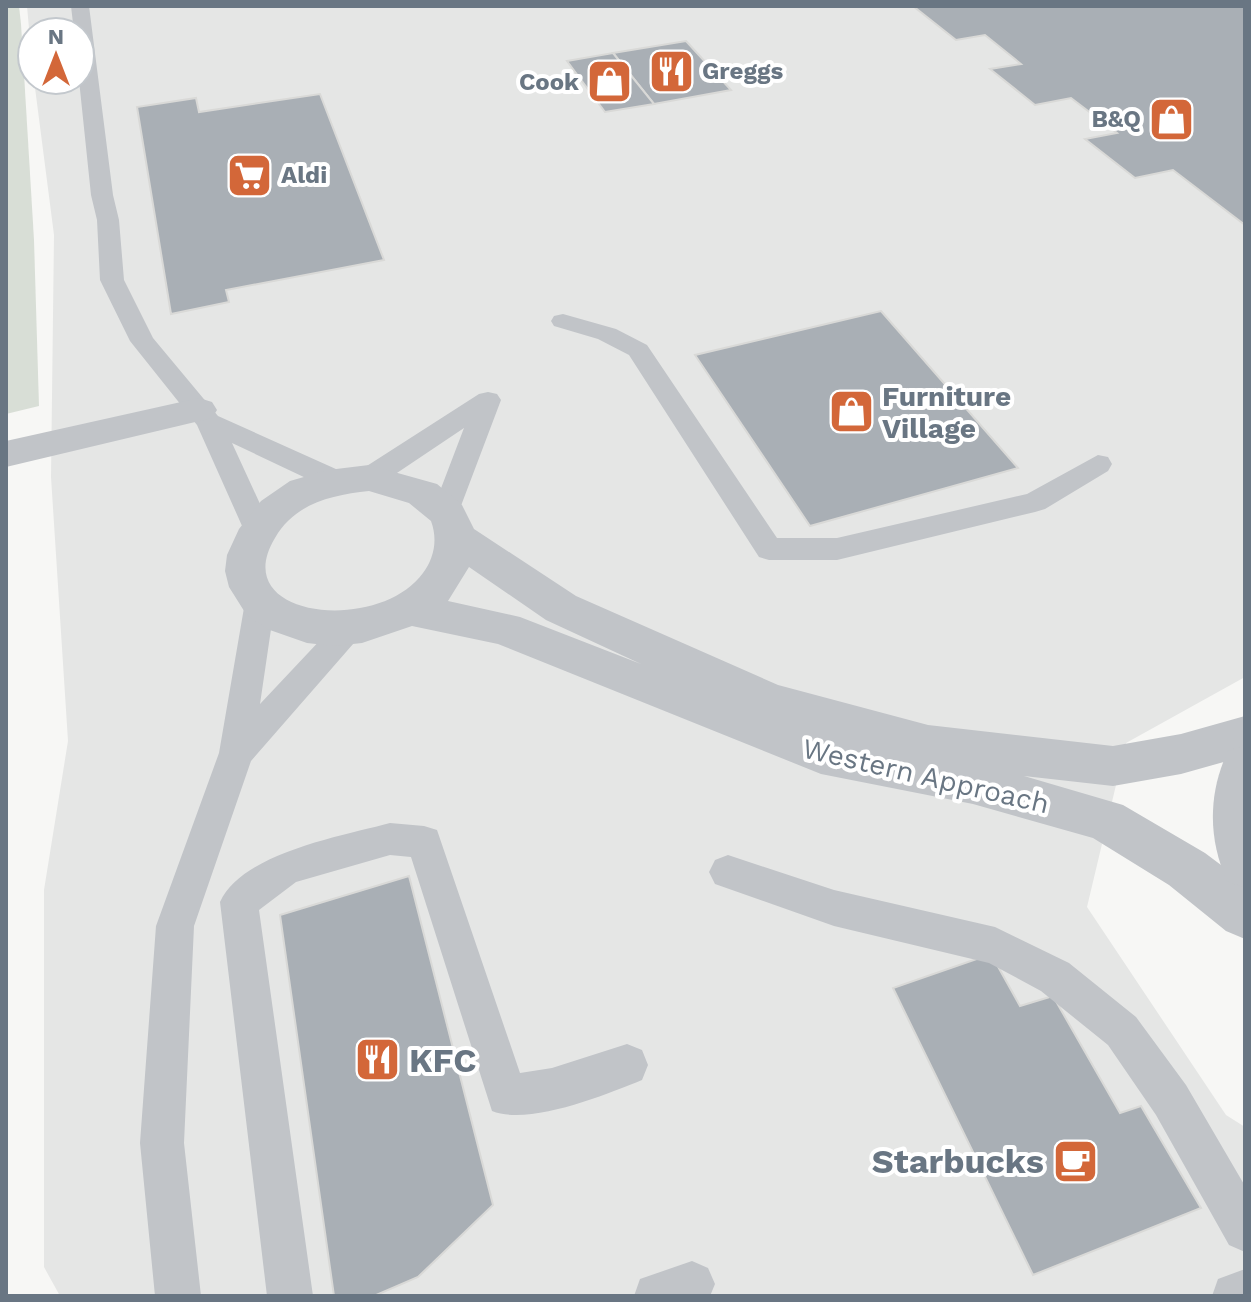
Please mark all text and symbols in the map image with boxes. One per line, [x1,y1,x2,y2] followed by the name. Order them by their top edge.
[16,16,96,96] north arrow
[48,24,64,49] text: N
[647,47,695,95] restaurant icon: Greggs
[702,57,783,85] place label: Greggs
[586,58,634,106] shop icon: Cook
[519,68,579,96] place label: Cook
[1148,95,1196,143] shop icon: B&Q
[1091,105,1141,133] place label: B&Q
[226,151,274,199] supermarket icon: Aldi
[281,161,327,189] place label: Aldi
[882,380,1011,445] place label: Furniture Village
[827,388,875,436] shop icon: Furniture Village
[799,732,1053,820] street label: Western Approach
[354,1036,402,1084] restaurant icon: KFC
[409,1040,476,1080] place label: KFC
[1051,1137,1099,1185] cafe icon: Starbucks
[872,1141,1044,1181] place label: Starbucks

